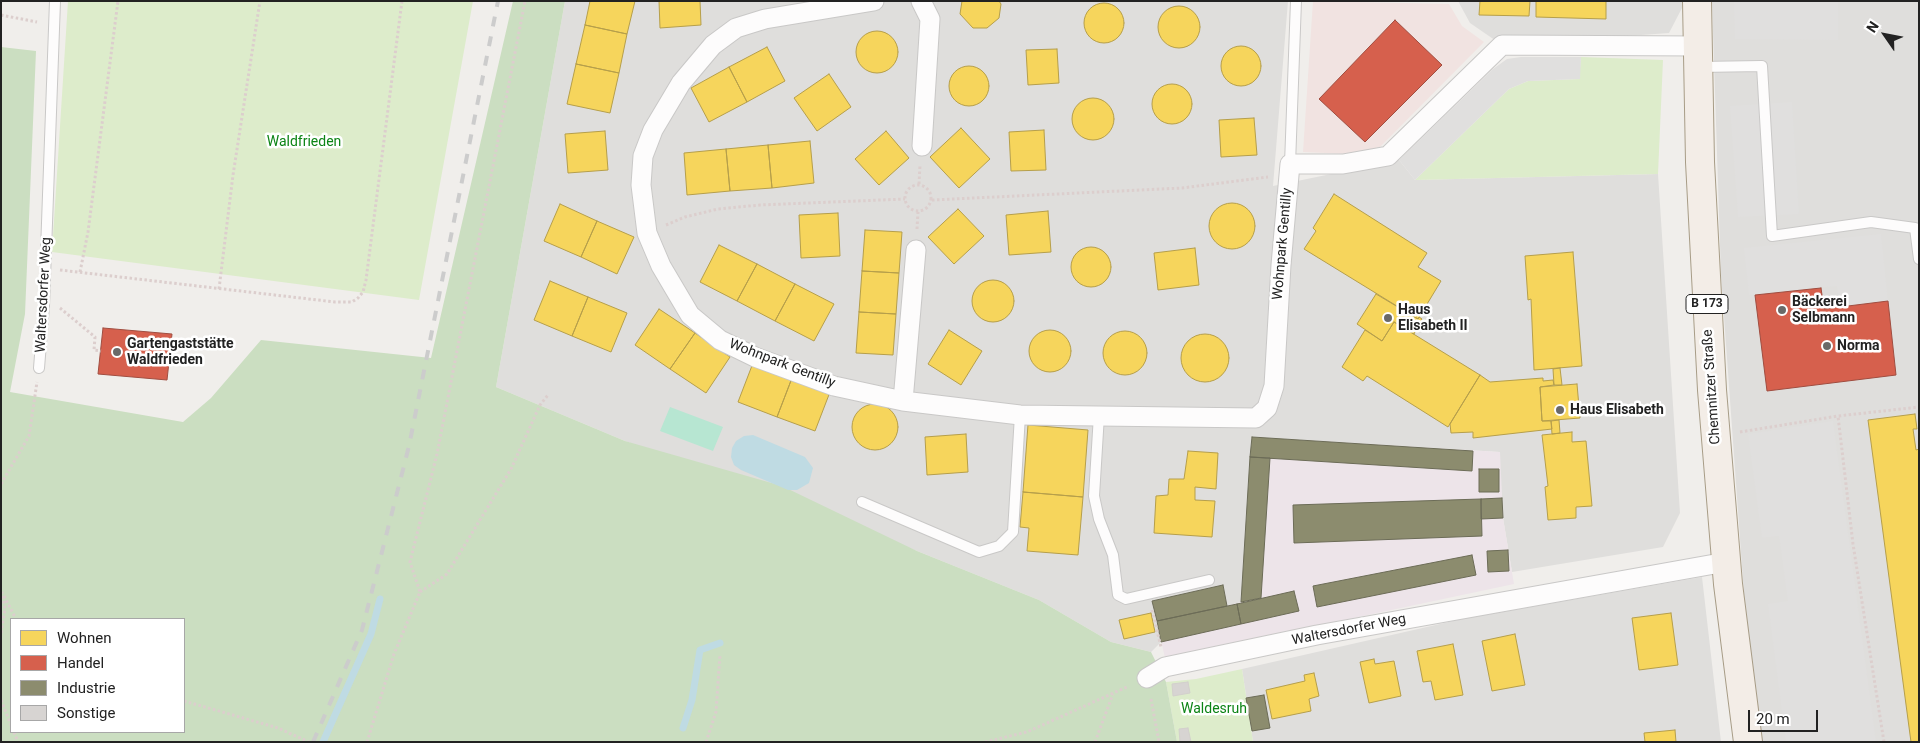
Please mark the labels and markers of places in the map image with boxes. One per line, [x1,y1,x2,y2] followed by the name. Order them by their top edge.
[1792,294,1855,326] place label: Bäckerei Selbmann
[1398,302,1468,334] place label: Haus Elisabeth II
[1776,304,1788,316] marker: Bäckerei Selbmann
[1382,312,1394,324] marker: Haus Elisabeth II
[127,336,234,368] place label: Gartengaststätte Waldfrieden
[1837,338,1880,354] place label: Norma
[1821,340,1833,352] marker: Norma
[111,346,123,358] marker: Gartengaststätte Waldfrieden
[1570,402,1664,418] place label: Haus Elisabeth
[1554,404,1566,416] marker: Haus Elisabeth

